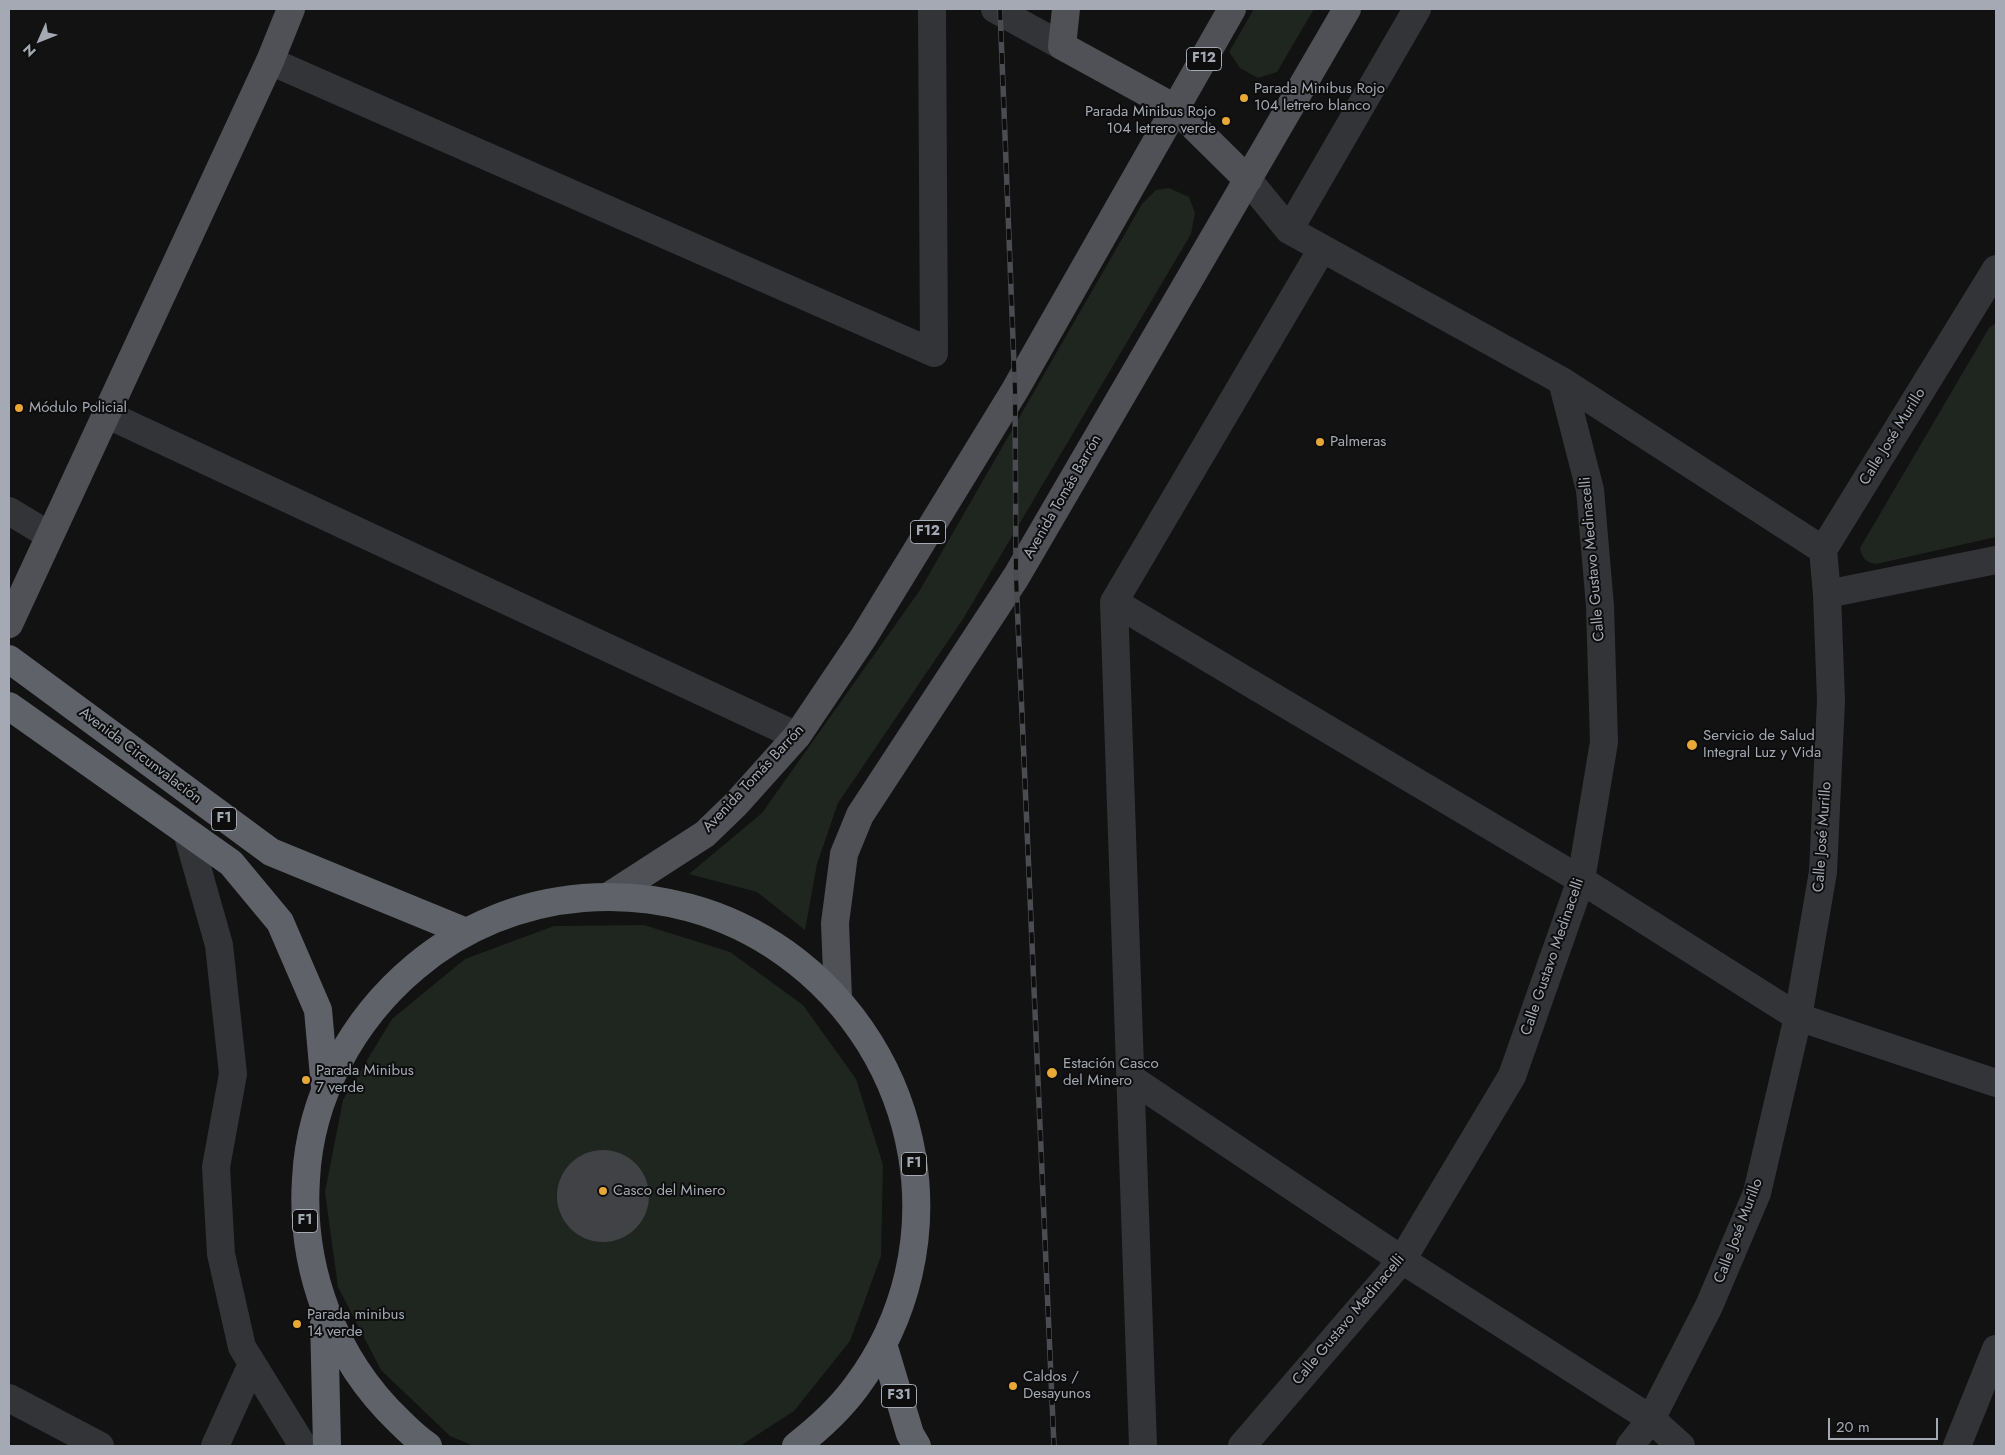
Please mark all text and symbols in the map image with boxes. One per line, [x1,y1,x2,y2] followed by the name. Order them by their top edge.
[15,15,65,65] north arrow
[18,39,40,61] text: N
[1186,48,1222,70] road number: F12
[1254,80,1385,115] place label: Parada Minibus Rojo 104 letrero blanco
[1238,92,1250,104] marker: Parada Minibus Rojo 104 letrero blanco
[1085,103,1216,138] place label: Parada Minibus Rojo 104 letrero verde
[1220,115,1232,127] marker: Parada Minibus Rojo 104 letrero verde
[1856,385,1930,489] street label: Calle José Murillo
[29,399,127,417] place label: Módulo Policial
[13,402,25,414] marker: Módulo Policial
[1020,432,1106,562] street label: Avenida Tomás Barrón
[1330,433,1386,451] place label: Palmeras
[1314,436,1326,448] marker: Palmeras
[1577,476,1609,642] street label: Calle Gustavo Medinacelli
[910,520,946,544] road number: F12
[75,704,205,808] street label: Avenida Circunvalación
[700,722,808,836] street label: Avenida Tomás Barrón
[1703,727,1821,762] place label: Servicio de Salud Integral Luz y Vida
[1685,738,1699,752] marker: Servicio de Salud Integral Luz y Vida
[1810,781,1836,893] street label: Calle José Murillo
[212,808,236,831] road number: F1
[1518,876,1588,1038] street label: Calle Gustavo Medinacelli
[1063,1055,1159,1090] place label: Estación Casco del Minero
[316,1062,414,1097] place label: Parada Minibus 7 verde
[1045,1066,1059,1080] marker: Estación Casco del Minero
[300,1074,312,1086] marker: Parada Minibus 7 verde
[902,1152,926,1176] road number: F1
[1711,1176,1767,1286] street label: Calle José Murillo
[613,1182,725,1200] place label: Casco del Minero
[597,1185,609,1197] marker: Casco del Minero
[292,1210,318,1232] road number: F1
[1289,1251,1409,1389] street label: Calle Gustavo Medinacelli
[307,1306,404,1341] place label: Parada minibus 14 verde
[291,1318,303,1330] marker: Parada minibus 14 verde
[1023,1368,1091,1403] place label: Caldos / Desayunos
[1007,1380,1019,1392] marker: Caldos / Desayunos
[882,1384,916,1408] road number: F31
[1830,1408,1940,1440] scale bar
[1836,1416,1870,1438] text: 20 m

